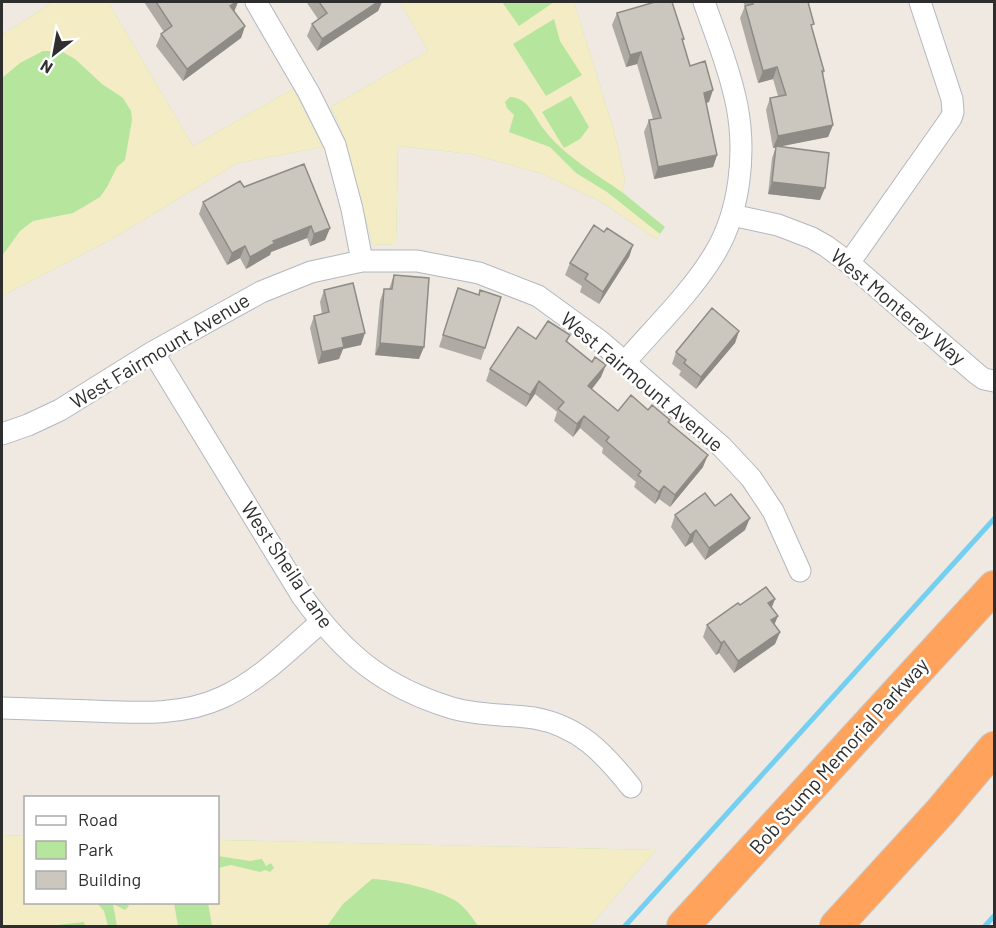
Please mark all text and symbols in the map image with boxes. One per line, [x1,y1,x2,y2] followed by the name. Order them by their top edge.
[24,24,84,84] north arrow
[37,56,55,78] text: N
[826,243,971,370] street label: West Monterey Way
[65,287,253,413] street label: West Fairmount Avenue
[556,306,729,456] street label: West Fairmount Avenue
[237,496,339,632] street label: West Sheila Lane
[744,652,933,858] street label: Bob Stump Memorial Parkway
[24,796,219,904] legend
[78,808,118,830] text: Road
[78,838,113,860] text: Park
[78,868,141,890] text: Building

